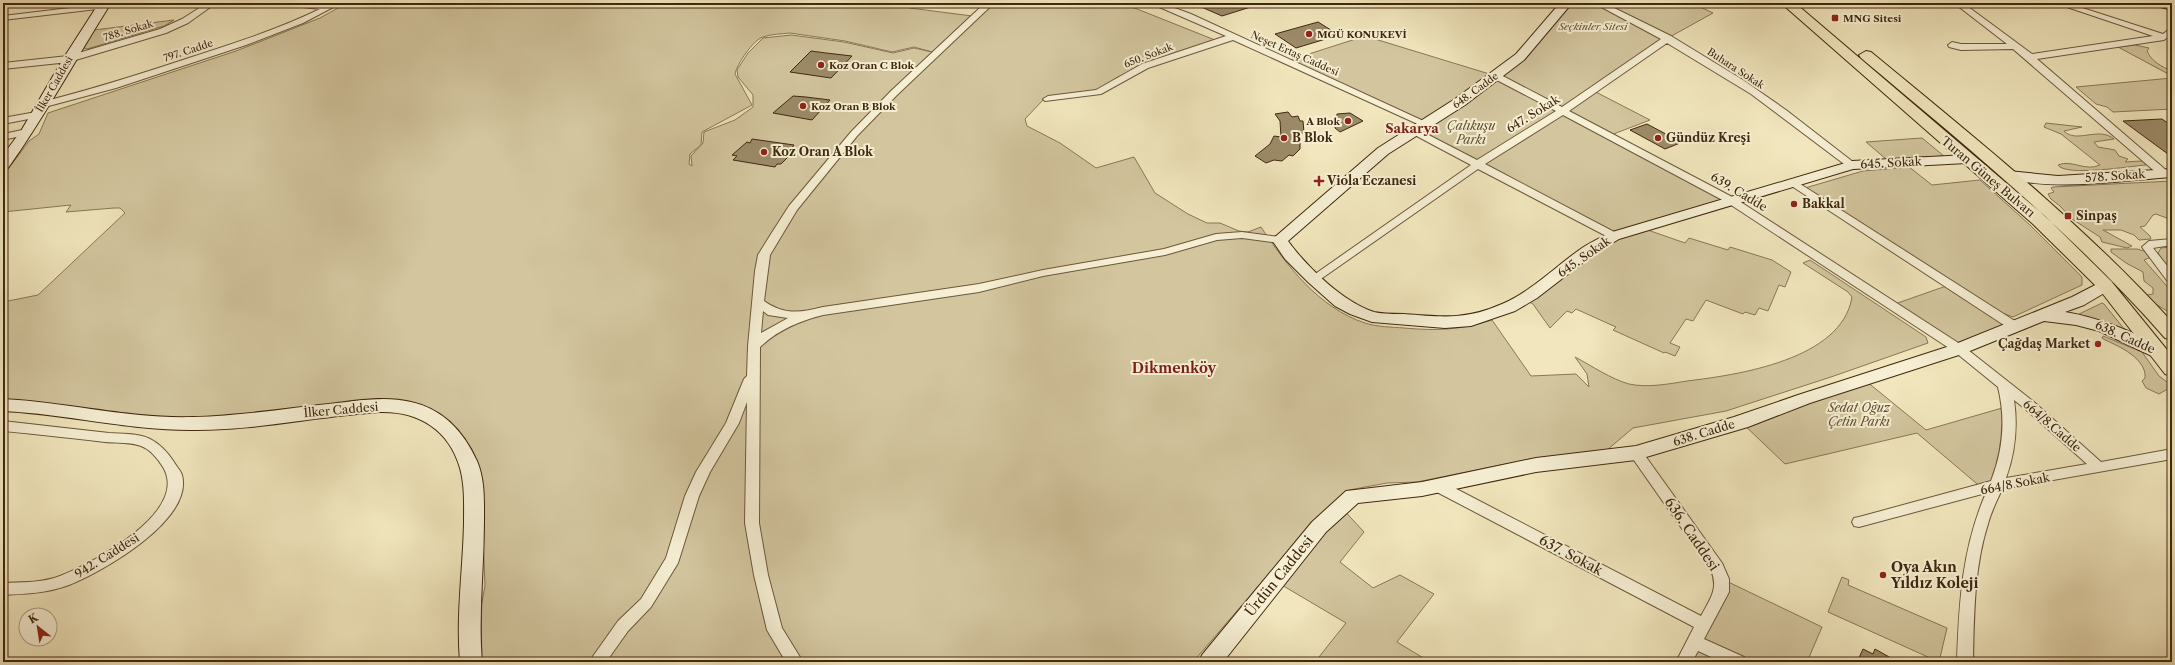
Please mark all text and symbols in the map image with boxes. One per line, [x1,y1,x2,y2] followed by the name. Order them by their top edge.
[1843,12,1902,25] place label: MNG Sitesi
[1830,13,1840,23] marker: MNG Sitesi
[102,16,156,44] street label: 788. Sokak
[1558,20,1628,33] park label: Seçkinler Sitesi
[1249,28,1341,79] street label: Neşet Ertaş Caddesi
[1317,28,1407,41] place label: MGÜ KONUKEVİ
[1304,29,1314,39] marker: MGÜ KONUKEVİ
[162,36,215,65] street label: 797. Cadde
[1122,40,1176,71] street label: 650. Sokak
[1705,45,1768,92] street label: Buhara Sokak
[33,54,76,115] street label: İlker Caddesi
[829,59,915,72] place label: Koz Oran C Blok
[816,60,826,70] marker: Koz Oran C Blok
[1450,69,1501,111] street label: 648. Cadde
[1503,91,1563,136] street label: 647. Sokak
[811,100,896,113] place label: Koz Oran B Blok
[798,101,808,111] marker: Koz Oran B Blok
[1305,115,1340,128] place label: A Blok
[1343,116,1353,126] marker: A Blok
[1447,118,1496,147] park label: Çalıkuşu Parkı
[1385,120,1439,136] district label: Sakarya
[1292,130,1334,145] place label: B Blok
[1666,130,1751,145] place label: Gündüz Kreşi
[1279,133,1289,143] marker: B Blok
[1653,133,1663,143] marker: Gündüz Kreşi
[1938,133,2039,220] street label: Turan Güneş Bulvarı
[772,144,874,159] place label: Koz Oran A Blok
[759,147,769,157] marker: Koz Oran A Blok
[1860,153,1923,172] street label: 645. Sokak
[2084,166,2147,185] street label: 578. Sokak
[1708,169,1771,214] street label: 639. Cadde
[1326,173,1417,188] place label: Viola Eczanesi
[1314,176,1324,186] marker: Viola Eczanesi
[1802,196,1845,211] place label: Bakkal
[1789,199,1799,209] marker: Bakkal
[2076,208,2117,223] place label: Sinpaş
[2063,211,2073,221] marker: Sinpaş
[1554,232,1614,280] street label: 645. Sokak
[2093,317,2158,357] street label: 638. Cadde
[1998,336,2090,351] place label: Çağdaş Market
[2093,339,2103,349] marker: Çağdaş Market
[1132,359,1217,377] district label: Dikmenköy
[2020,396,2085,455] street label: 664/8.Cadde
[303,398,379,420] street label: İlker Caddesi
[1827,400,1891,429] park label: Sedat Oğuz Çetin Parkı
[1671,416,1737,449] street label: 638. Cadde
[1979,469,2052,498] street label: 664/8 Sokak
[1661,494,1723,574] street label: 636. Caddesi
[72,530,142,581] street label: 942. Caddesi
[1536,531,1607,580] street label: 637. Sokak
[1241,532,1317,620] street label: Ürdün Caddesi
[1890,558,1978,592] place label: Oya Akın Yıldız Koleji
[1878,570,1888,580] marker: Oya Akın Yıldız Koleji
[18,607,58,647] north arrow
[26,609,41,627] text: K

